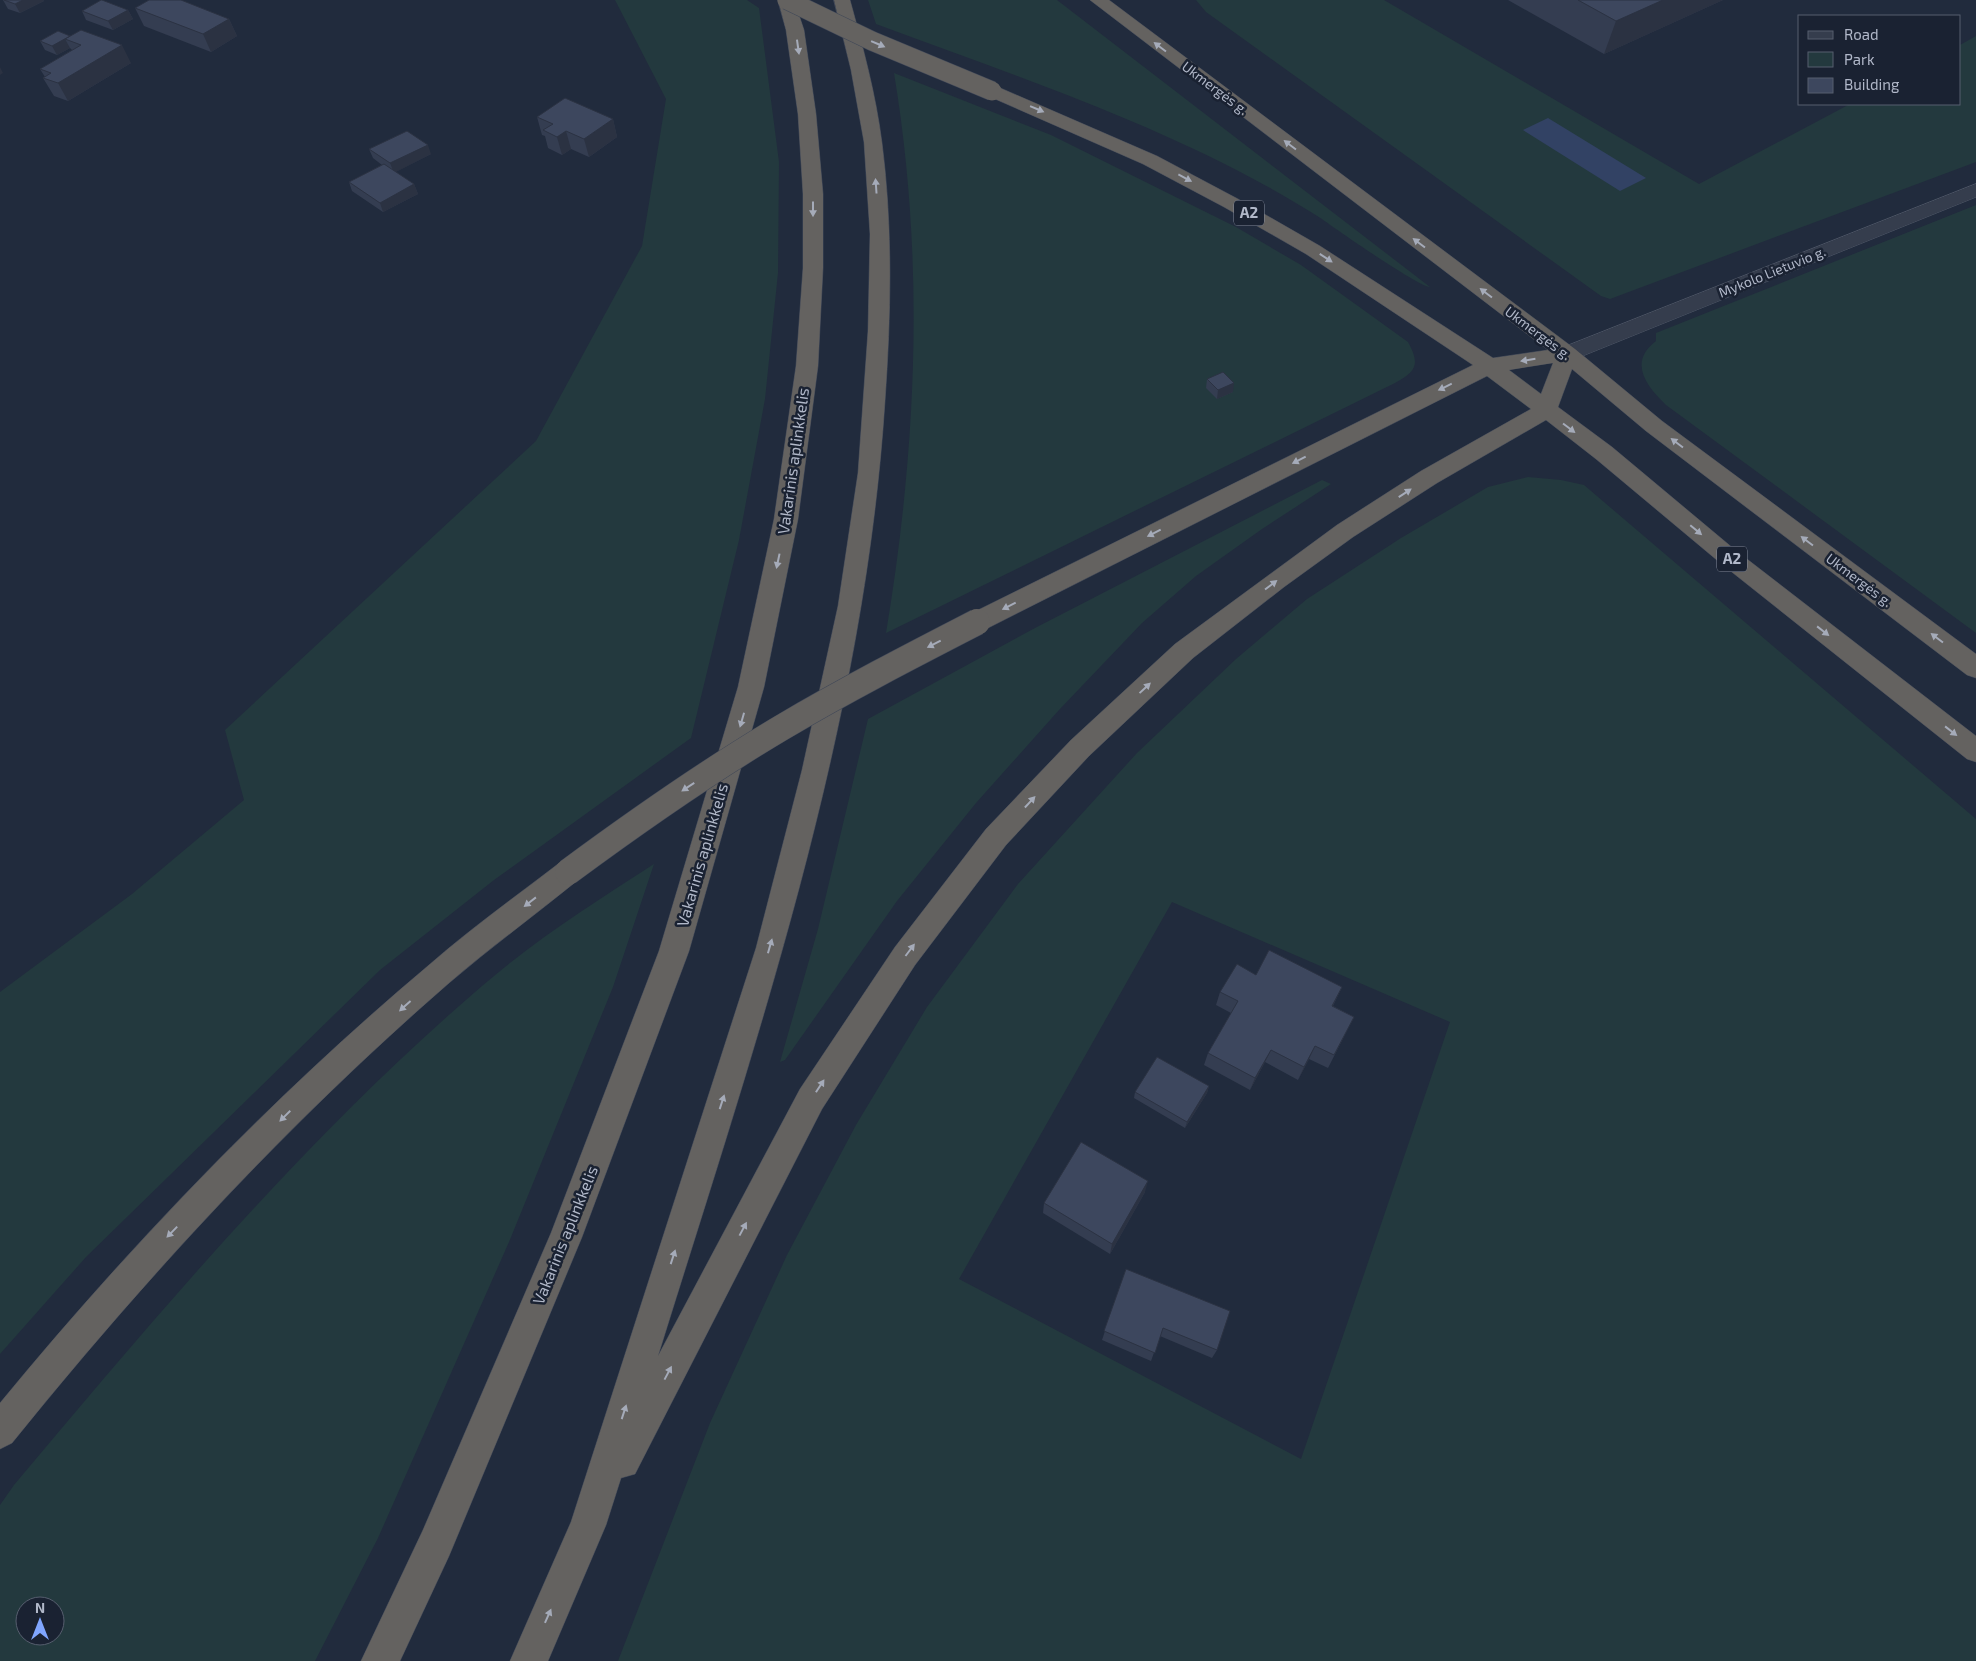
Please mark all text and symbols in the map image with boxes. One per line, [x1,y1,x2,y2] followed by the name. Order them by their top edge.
[1798,15,1961,105] legend
[1844,25,1879,43] text: Road
[794,40,802,56] one-way arrow
[871,40,886,48] one-way arrow
[1153,42,1167,52] one-way arrow
[1844,50,1875,68] text: Park
[1179,57,1252,118] street label: Ukmergės g.
[1844,75,1900,93] text: Building
[1030,106,1044,114] one-way arrow
[1284,139,1297,150] one-way arrow
[1177,174,1192,182] one-way arrow
[872,178,880,194] one-way arrow
[1234,200,1264,226] road number: A2
[809,201,817,217] one-way arrow
[1413,237,1426,248] one-way arrow
[1716,242,1828,301] street label: Mykolo Lietuvio g.
[1319,254,1332,263] one-way arrow
[1480,288,1493,299] one-way arrow
[1502,302,1575,363] street label: Ukmergės g.
[1520,357,1536,365] one-way arrow
[1438,384,1452,392] one-way arrow
[773,386,812,535] street label: Vakarinis aplinkkelis
[1562,422,1575,433] one-way arrow
[1671,438,1684,449] one-way arrow
[1292,456,1307,464] one-way arrow
[1398,488,1411,498] one-way arrow
[1689,524,1702,535] one-way arrow
[1147,529,1161,537] one-way arrow
[1800,536,1814,546] one-way arrow
[1717,546,1747,572] road number: A2
[1823,549,1896,610] street label: Ukmergės g.
[773,554,781,570] one-way arrow
[1264,579,1277,590] one-way arrow
[1002,602,1016,610] one-way arrow
[1816,626,1830,636] one-way arrow
[1931,633,1944,644] one-way arrow
[927,640,941,648] one-way arrow
[1139,682,1151,694] one-way arrow
[737,712,745,727] one-way arrow
[1944,726,1957,737] one-way arrow
[672,781,731,929] street label: Vakarinis aplinkkelis
[681,782,695,792] one-way arrow
[1024,796,1036,808] one-way arrow
[524,897,537,908] one-way arrow
[767,939,775,954] one-way arrow
[904,944,915,957] one-way arrow
[399,1000,411,1012] one-way arrow
[815,1079,824,1092] one-way arrow
[719,1094,726,1109] one-way arrow
[279,1110,291,1122] one-way arrow
[528,1163,601,1307] street label: Vakarinis aplinkkelis
[739,1222,747,1236] one-way arrow
[166,1226,178,1238] one-way arrow
[670,1249,677,1264] one-way arrow
[664,1366,672,1380] one-way arrow
[621,1404,629,1419] one-way arrow
[15,1596,65,1646] north arrow
[35,1599,45,1616] text: N
[545,1609,553,1623] one-way arrow

